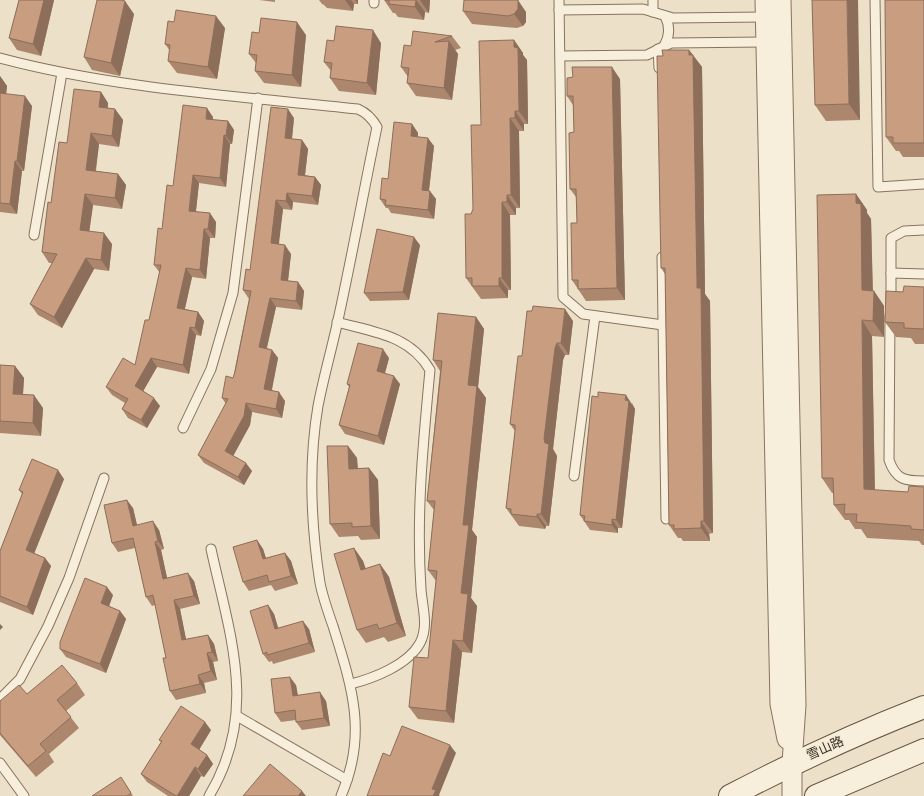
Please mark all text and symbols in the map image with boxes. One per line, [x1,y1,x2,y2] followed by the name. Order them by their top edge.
[804,732,846,764] street label: 雪山路

